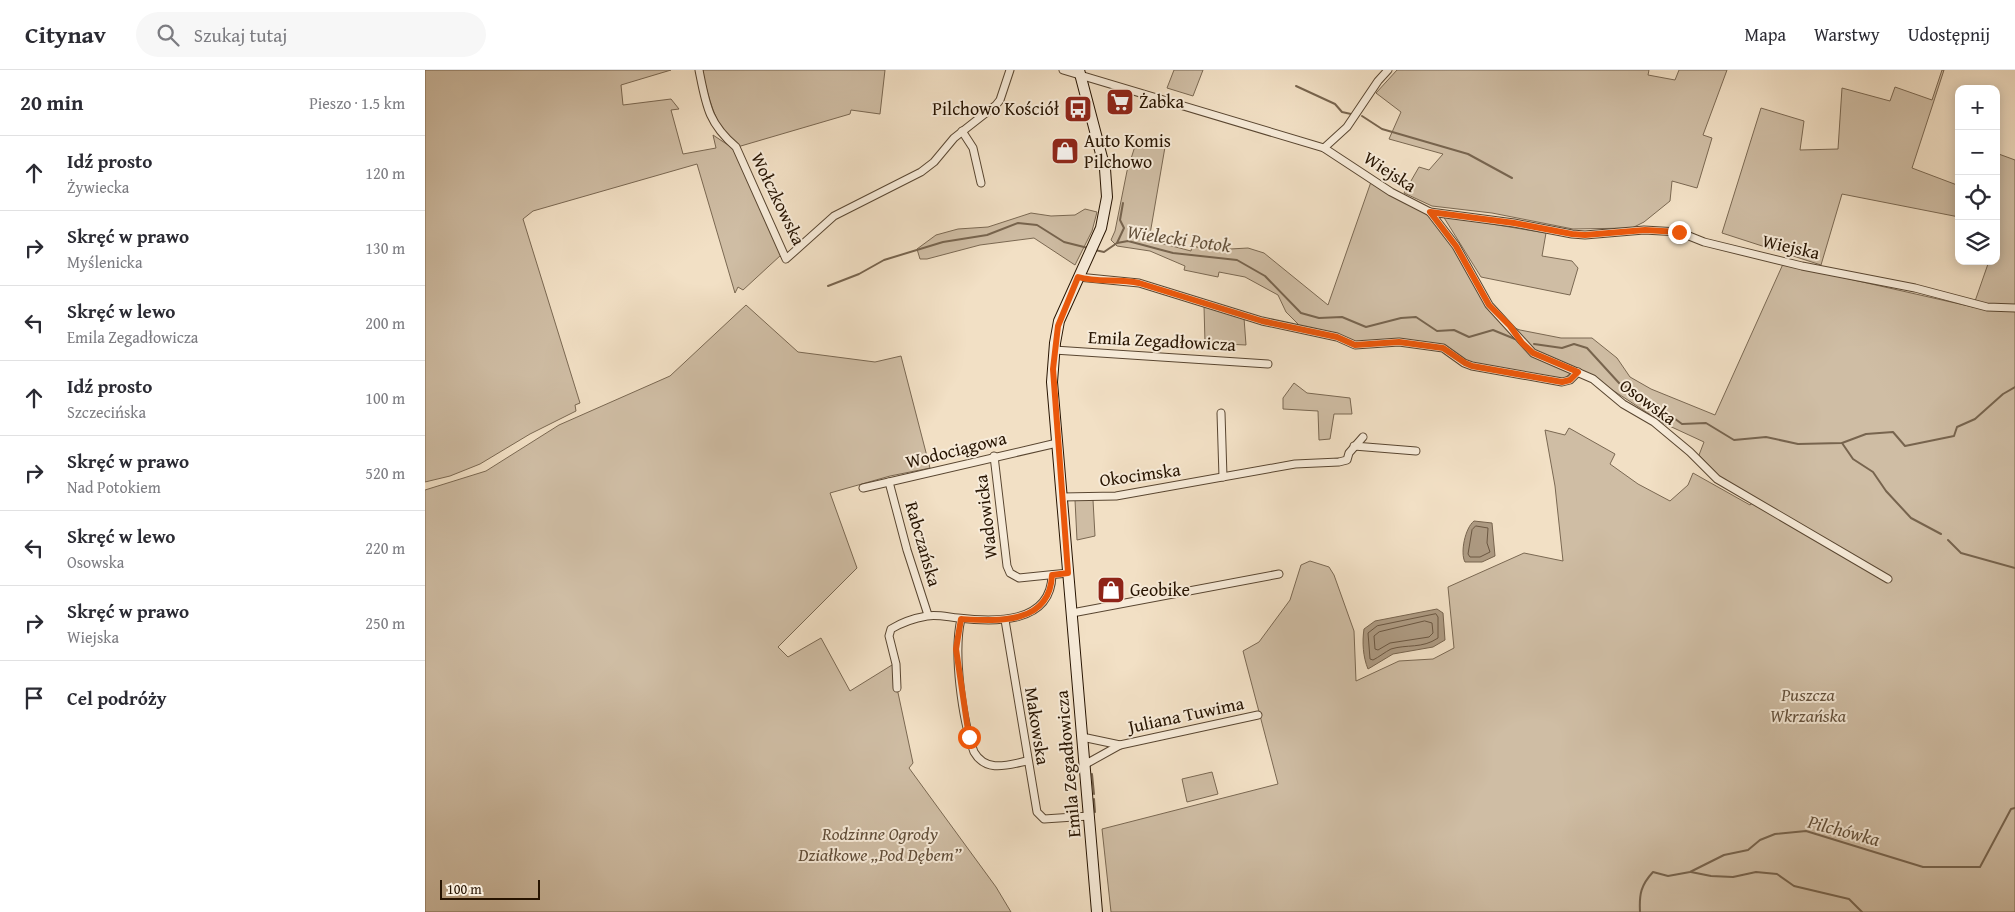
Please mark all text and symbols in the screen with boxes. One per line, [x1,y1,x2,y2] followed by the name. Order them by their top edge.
[136,12,486,57] search box
[25,17,106,52] text: Citynav
[154,21,182,49] icon: search
[194,21,287,49] text: Szukaj tutaj
[1744,21,1786,48] text: Mapa
[1814,21,1880,48] text: Warstwy
[1908,21,1990,48] text: Udostępnij
[1955,85,2000,265] map controls
[1955,85,2000,130] button: +
[20,87,83,118] text: 20 min
[1105,87,1135,117] supermarket icon: Żabka
[1139,88,1185,115] place label: Żabka
[309,91,405,115] text: Pieszo · 1.5 km
[1063,94,1093,124] bus stop icon: Pilchowo Kościół
[932,95,1060,122] place label: Pilchowo Kościół
[1084,127,1171,175] place label: Auto Komis Pilchowo
[1955,130,2000,175] button: −
[1050,136,1080,166] shop icon: Auto Komis Pilchowo
[1358,144,1423,199] street label: Wiejska
[67,147,152,175] text: Idź prosto
[744,148,813,250] street label: Wołczkowska
[20,159,48,187] icon: ahead
[365,161,405,185] text: 120 m
[67,175,129,199] text: Żywiecka
[1955,175,2000,220] button: locate
[1125,217,1233,259] water label: Wielecki Potok
[1955,220,2000,265] button: layers
[1668,221,1691,244] route end
[67,222,189,250] text: Skręć w prawo
[1760,227,1823,266] street label: Wiejska
[20,234,48,262] icon: right
[365,236,405,260] text: 130 m
[67,250,142,274] text: Myślenicka
[67,297,175,325] text: Skręć w lewo
[20,309,48,337] icon: left
[365,311,405,335] text: 200 m
[1087,323,1237,358] street label: Emila Zegadłowicza
[67,325,198,349] text: Emila Zegadłowicza
[67,372,152,400] text: Idź prosto
[1614,372,1683,432] street label: Osowska
[20,384,48,412] icon: ahead
[365,386,405,410] text: 100 m
[67,400,146,424] text: Szczecińska
[903,424,1010,475] street label: Wodociągowa
[67,447,189,475] text: Skręć w prawo
[1098,455,1183,494] street label: Okocimska
[20,459,48,487] icon: right
[365,461,405,485] text: 520 m
[967,473,1004,561] street label: Wadowicka
[67,475,161,499] text: Nad Potokiem
[898,498,949,590] street label: Rabczańska
[67,522,175,550] text: Skręć w lewo
[20,534,48,562] icon: left
[365,536,405,560] text: 220 m
[67,550,124,574] text: Osowska
[1096,575,1126,605] shop icon: Geobike
[1130,576,1190,603] place label: Geobike
[67,597,189,625] text: Skręć w prawo
[20,609,48,637] icon: right
[365,611,405,635] text: 250 m
[67,625,119,649] text: Wiejska
[1770,681,1847,729] park label: Puszcza Wkrzańska
[20,684,48,712] icon: arrive
[67,684,167,712] text: Cel podróży
[1018,685,1057,767] street label: Makowska
[1048,689,1087,839] street label: Emila Zegadłowicza
[1124,689,1247,740] street label: Juliana Tuwima
[958,726,981,749] route start
[1804,807,1883,853] water label: Pilchówka
[797,820,962,868] park label: Rodzinne Ogrody Działkowe „Pod Dębem”
[440,877,540,900] scale bar
[447,879,482,899] text: 100 m

